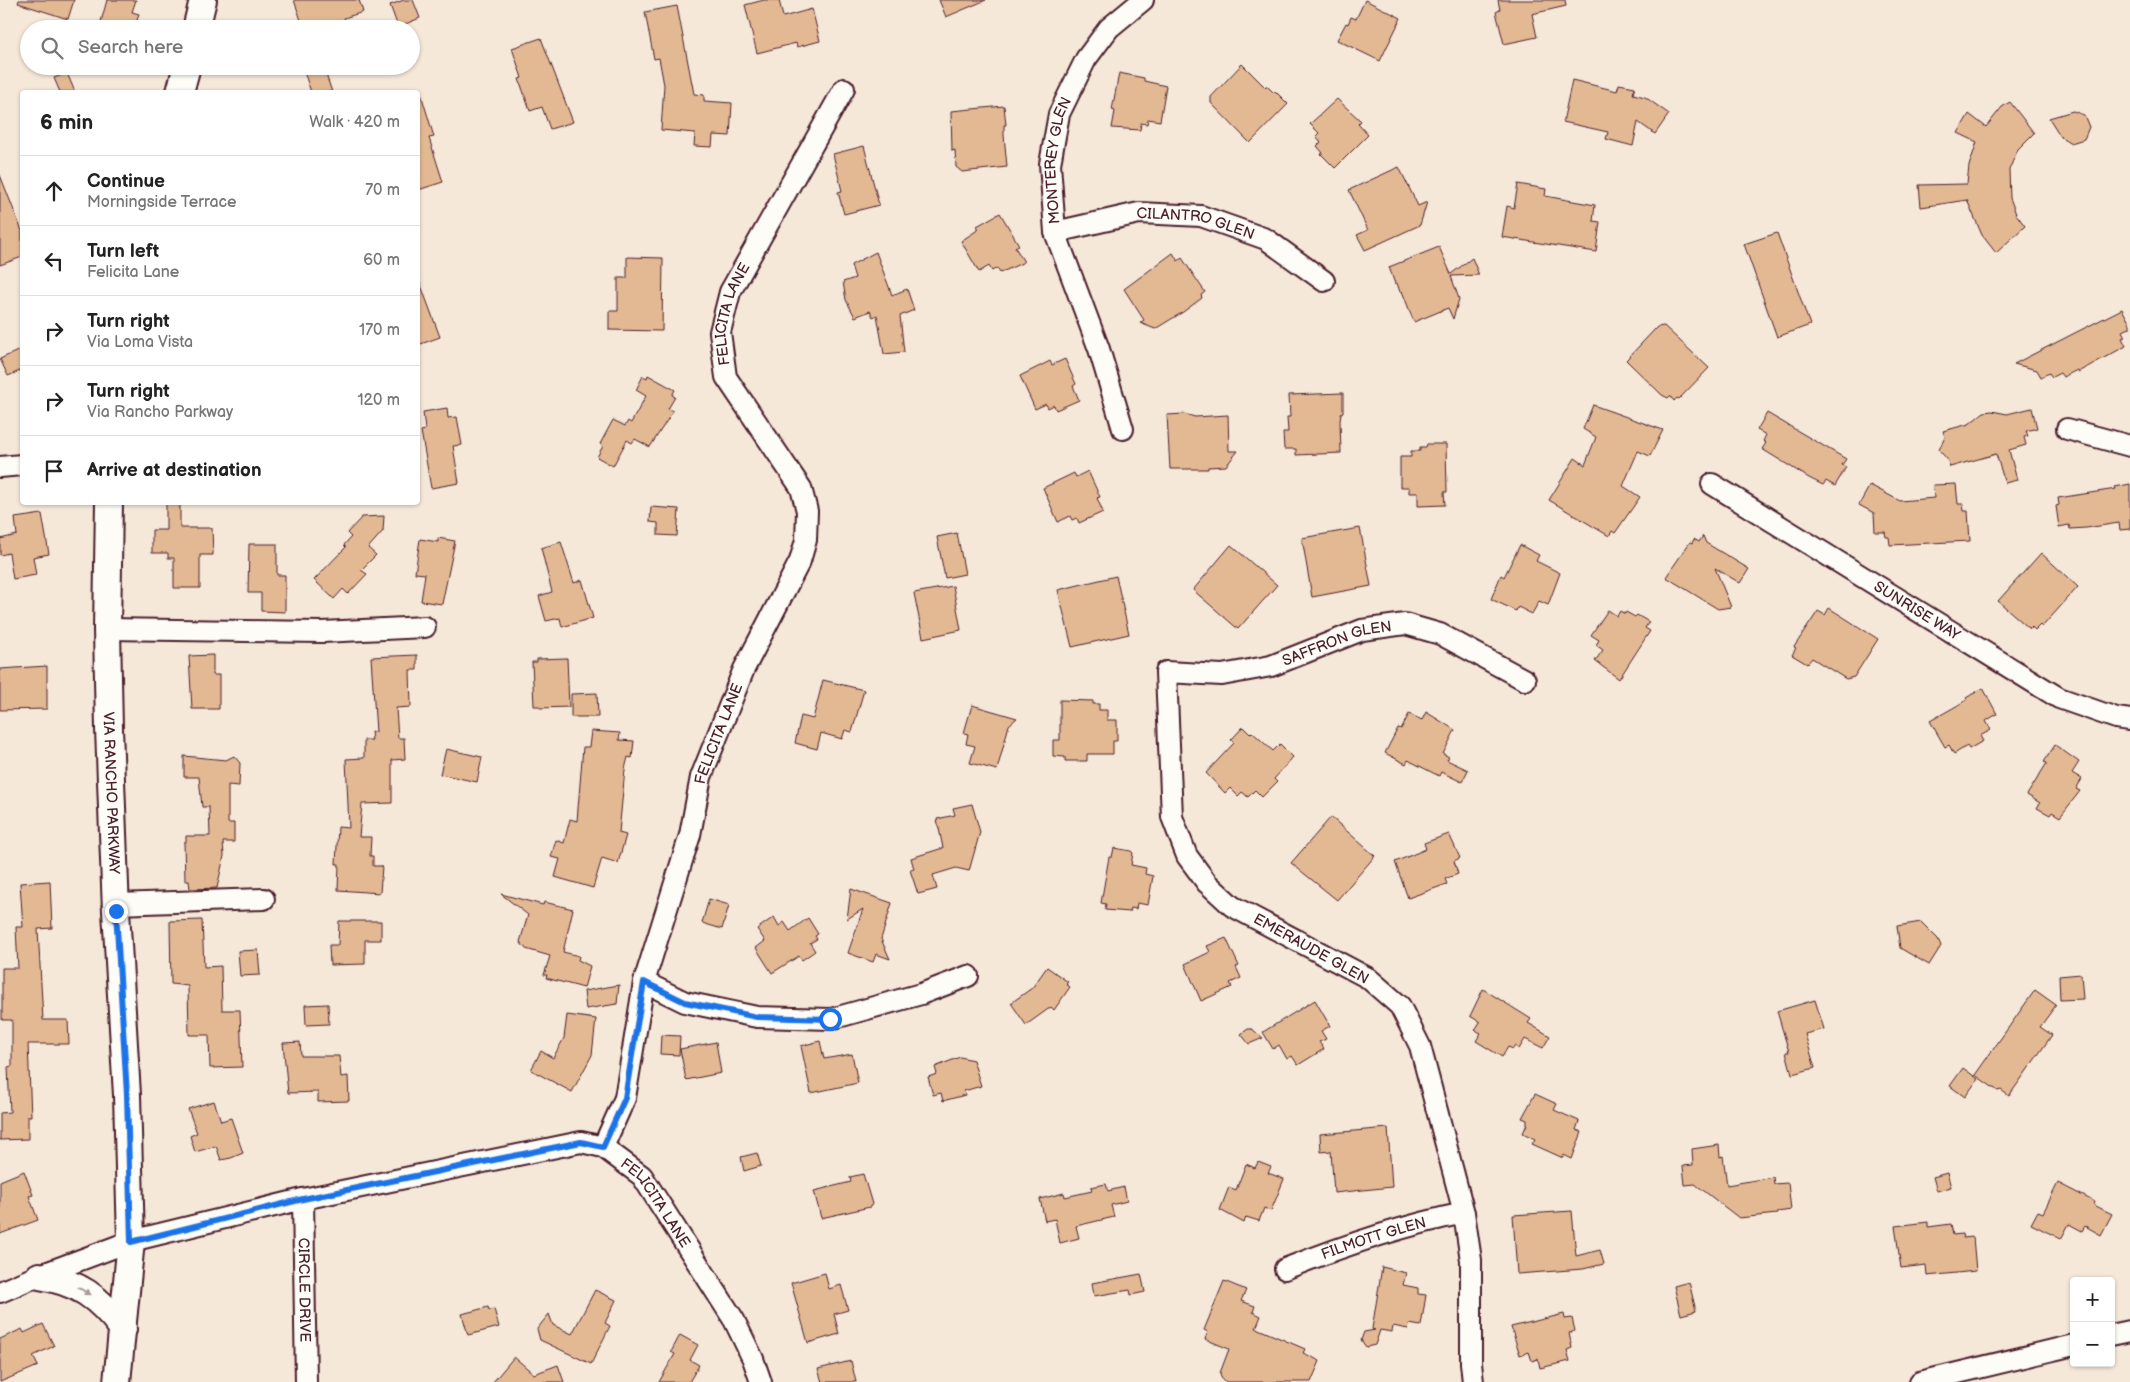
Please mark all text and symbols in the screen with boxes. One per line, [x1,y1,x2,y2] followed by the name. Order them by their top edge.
[20,20,420,75] search box
[38,34,66,62] icon: search
[78,36,183,59] text: Search here
[1040,94,1075,225] street label: MONTEREY GLEN
[40,110,93,135] text: 6 min
[309,113,400,132] text: Walk · 420 m
[87,170,165,193] text: Continue
[40,177,68,205] icon: ahead
[365,181,400,200] text: 70 m
[87,193,237,212] text: Morningside Terrace
[1136,203,1257,244] street label: CILANTRO GLEN
[87,240,159,263] text: Turn left
[40,247,68,275] icon: left
[363,251,400,270] text: 60 m
[710,259,754,367] street label: FELICITA LANE
[87,263,179,282] text: Felicita Lane
[87,310,170,333] text: Turn right
[40,317,68,345] icon: right
[359,321,400,340] text: 170 m
[87,333,193,352] text: Via Loma Vista
[87,380,170,403] text: Turn right
[40,387,68,415] icon: right
[357,391,400,410] text: 120 m
[87,403,233,422] text: Via Rancho Parkway
[40,457,68,485] icon: arrive
[87,459,262,482] text: Arrive at destination
[1870,577,1964,644] street label: SUNRISE WAY
[1279,616,1393,670] street label: SAFFRON GLEN
[690,680,747,786] street label: FELICITA LANE
[99,712,124,875] street label: VIA RANCHO PARKWAY
[105,900,128,923] route end
[1250,909,1372,989] street label: EMERAUDE GLEN
[819,1008,842,1031] route start
[617,1154,695,1251] street label: FELICITA LANE
[1319,1213,1428,1264] street label: FILMOTT GLEN
[294,1237,315,1343] street label: CIRCLE DRIVE
[2070,1277,2115,1367] map controls
[2070,1277,2115,1322] button: +
[78,1287,91,1296] one-way arrow
[2070,1322,2115,1367] button: −

